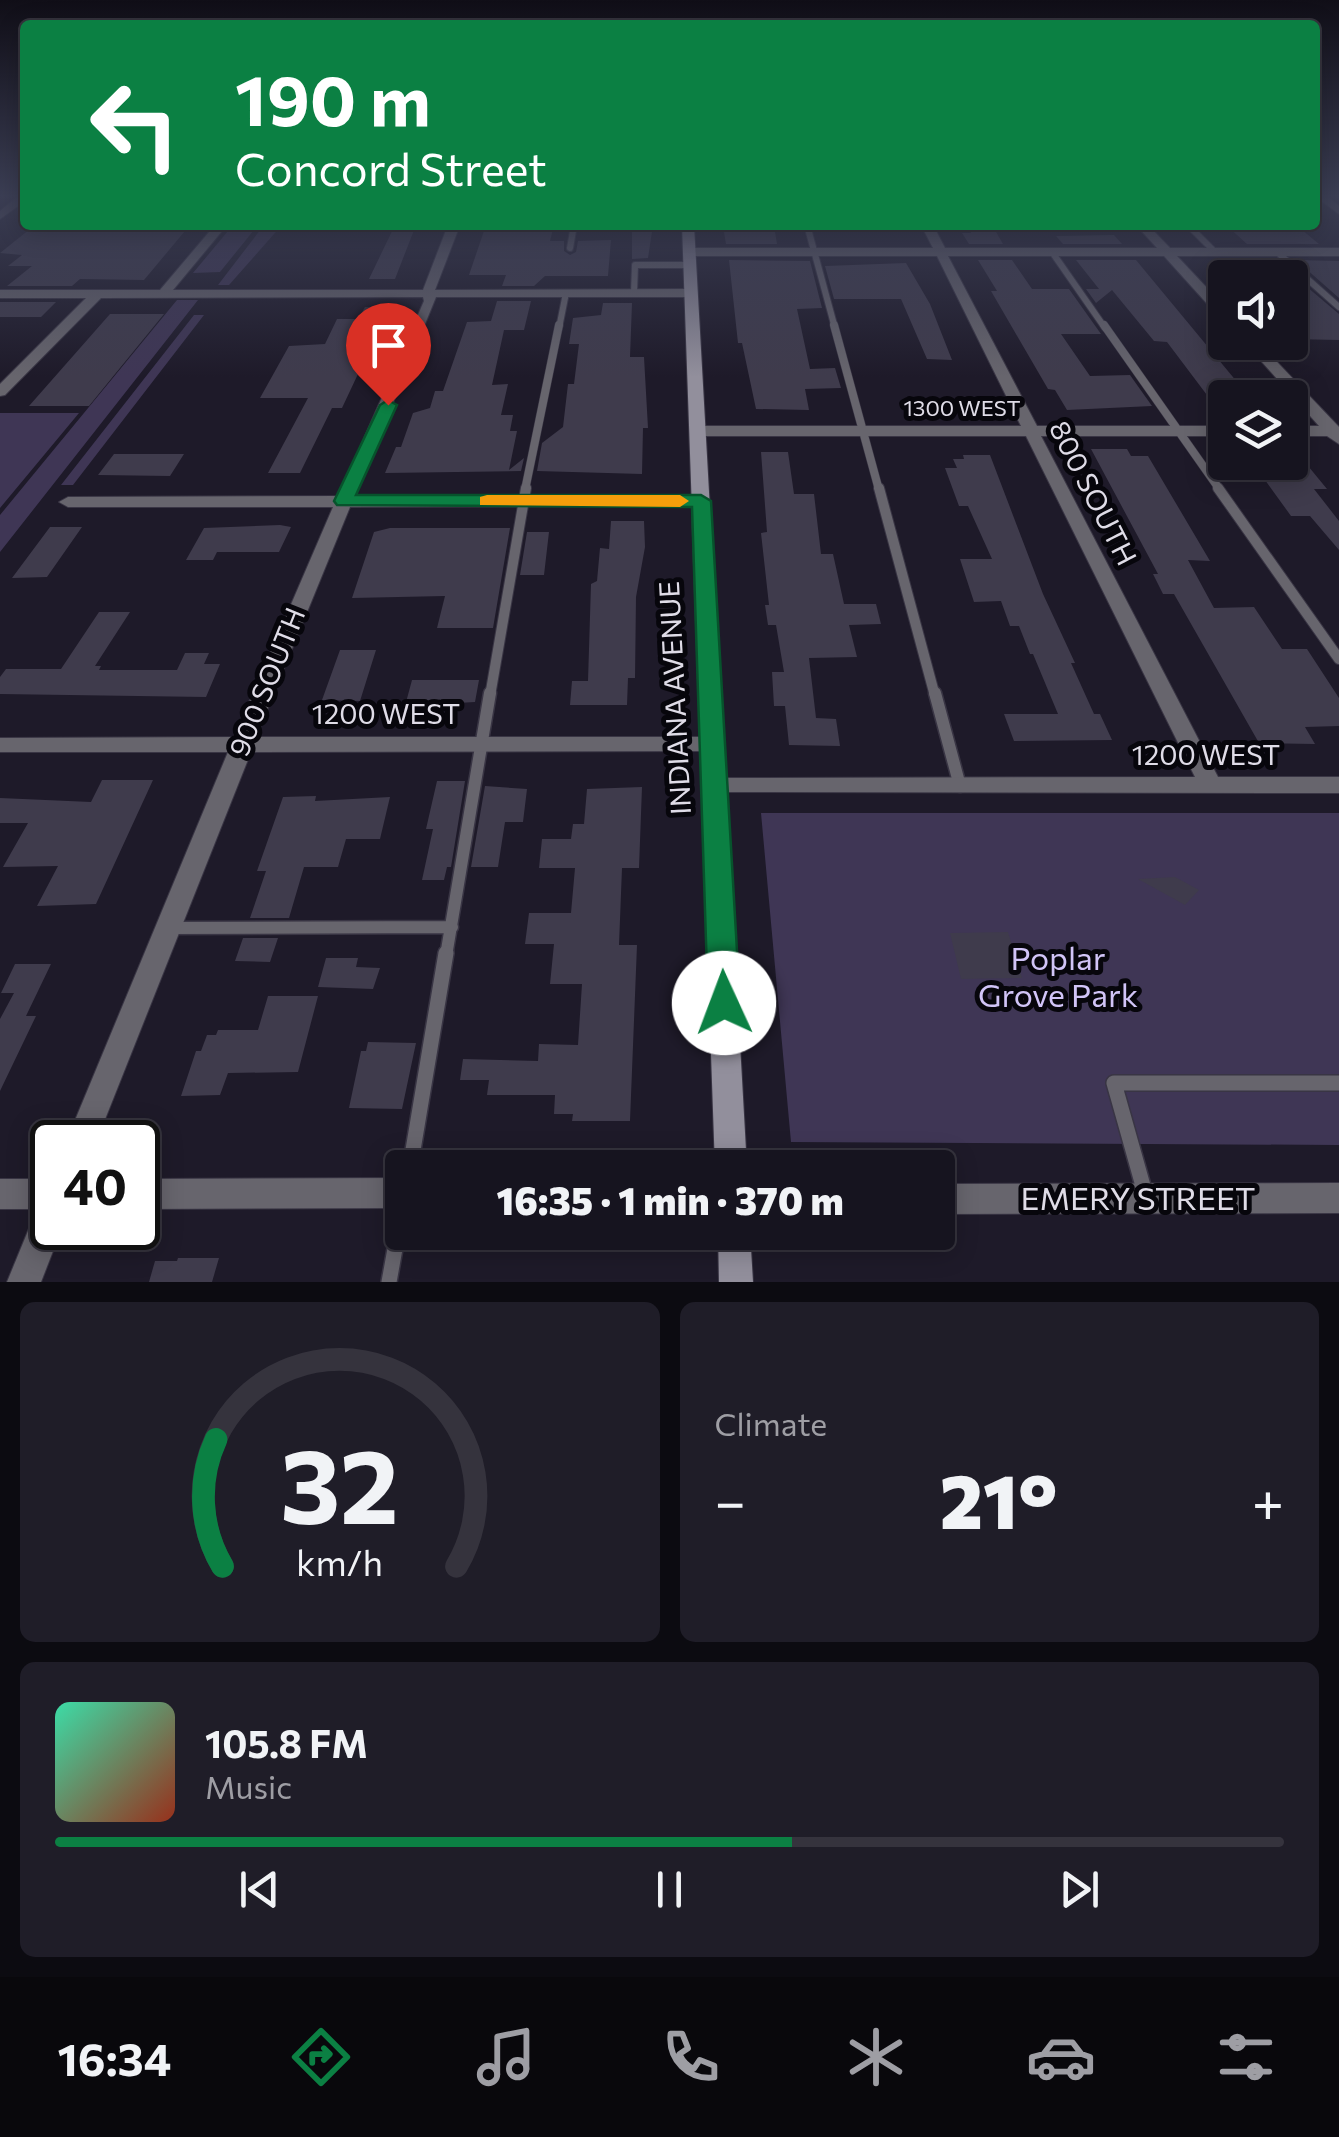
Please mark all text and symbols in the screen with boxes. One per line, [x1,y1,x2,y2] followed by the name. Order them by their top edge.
[235,55,431,140] text: 190 m
[70,60,200,190] icon: left
[235,140,547,195] text: Concord Street
[1208,260,1308,480] map controls
[1208,260,1308,360] button: sound
[346,303,431,406] pin
[361,318,416,373] icon: arrive
[1208,380,1308,480] button: layers
[903,394,1021,421] street label: 1300 WEST
[1043,415,1145,570] street label: 800 SOUTH
[651,580,697,816] street label: INDIANA AVENUE
[221,602,311,761] street label: 900 SOUTH
[312,696,460,730] street label: 1200 WEST
[1132,737,1280,771] street label: 1200 WEST
[978,937,1138,1014] park label: Poplar Grove Park
[672,951,776,1055] position arrow
[30,1120,160,1250] speed limit sign: 40
[496,1176,844,1223] text: 16:35 · 1 min · 370 m
[1020,1177,1256,1217] street label: EMERY STREET
[715,1403,827,1443] text: Climate
[280,1418,399,1545] text: 32
[940,1453,1058,1544] text: 21°
[715,1466,746,1533] text: −
[1252,1466,1284,1533] text: +
[296,1540,383,1583] text: km/h
[205,1719,368,1766] text: 105.8 FM
[205,1766,292,1806] text: Music
[232,1862,287,1917] icon: previous
[642,1862,697,1917] icon: pause
[1052,1862,1107,1917] icon: next
[286,2022,356,2092] icon: directions
[471,2022,541,2092] icon: music
[656,2022,726,2092] icon: phone
[841,2022,911,2092] icon: climate
[1026,2022,1096,2092] icon: car
[1211,2022,1281,2092] icon: filters
[58,2030,171,2085] text: 16:34

